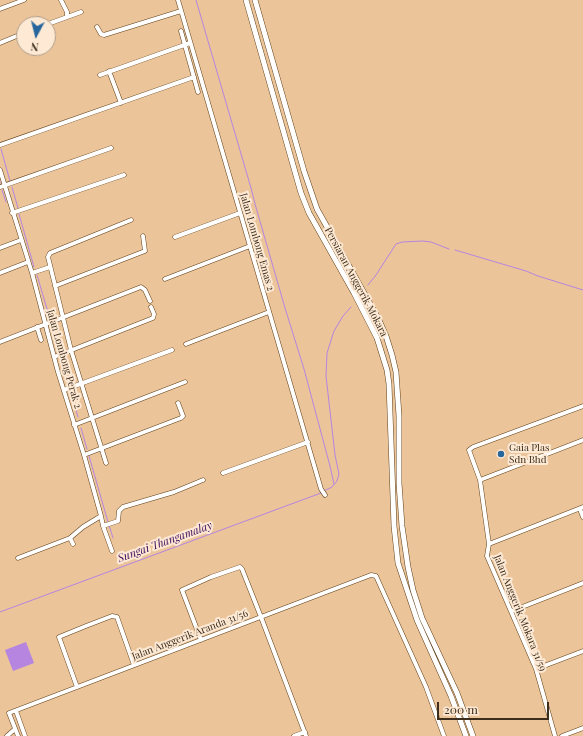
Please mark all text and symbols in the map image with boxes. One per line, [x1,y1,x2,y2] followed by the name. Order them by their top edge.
[16,16,56,56] north arrow
[30,39,39,55] text: N
[237,192,277,292] street label: Jalan Lombong Emas 2
[322,225,390,339] street label: Persiaran Anggerik Mokara
[44,308,84,410] street label: Jalan Lombong Perak 2
[509,442,549,466] place label: Gaia Plas Sdn Bhd
[496,449,506,459] marker: Gaia Plas Sdn Bhd
[116,519,214,565] water label: Sungai Thangamalay
[491,553,549,673] street label: Jalan Anggerik Mokara 31/59
[130,607,250,663] street label: Jalan Anggerik Aranda 31/56
[439,694,551,720] scale bar
[444,701,478,717] text: 200 m

